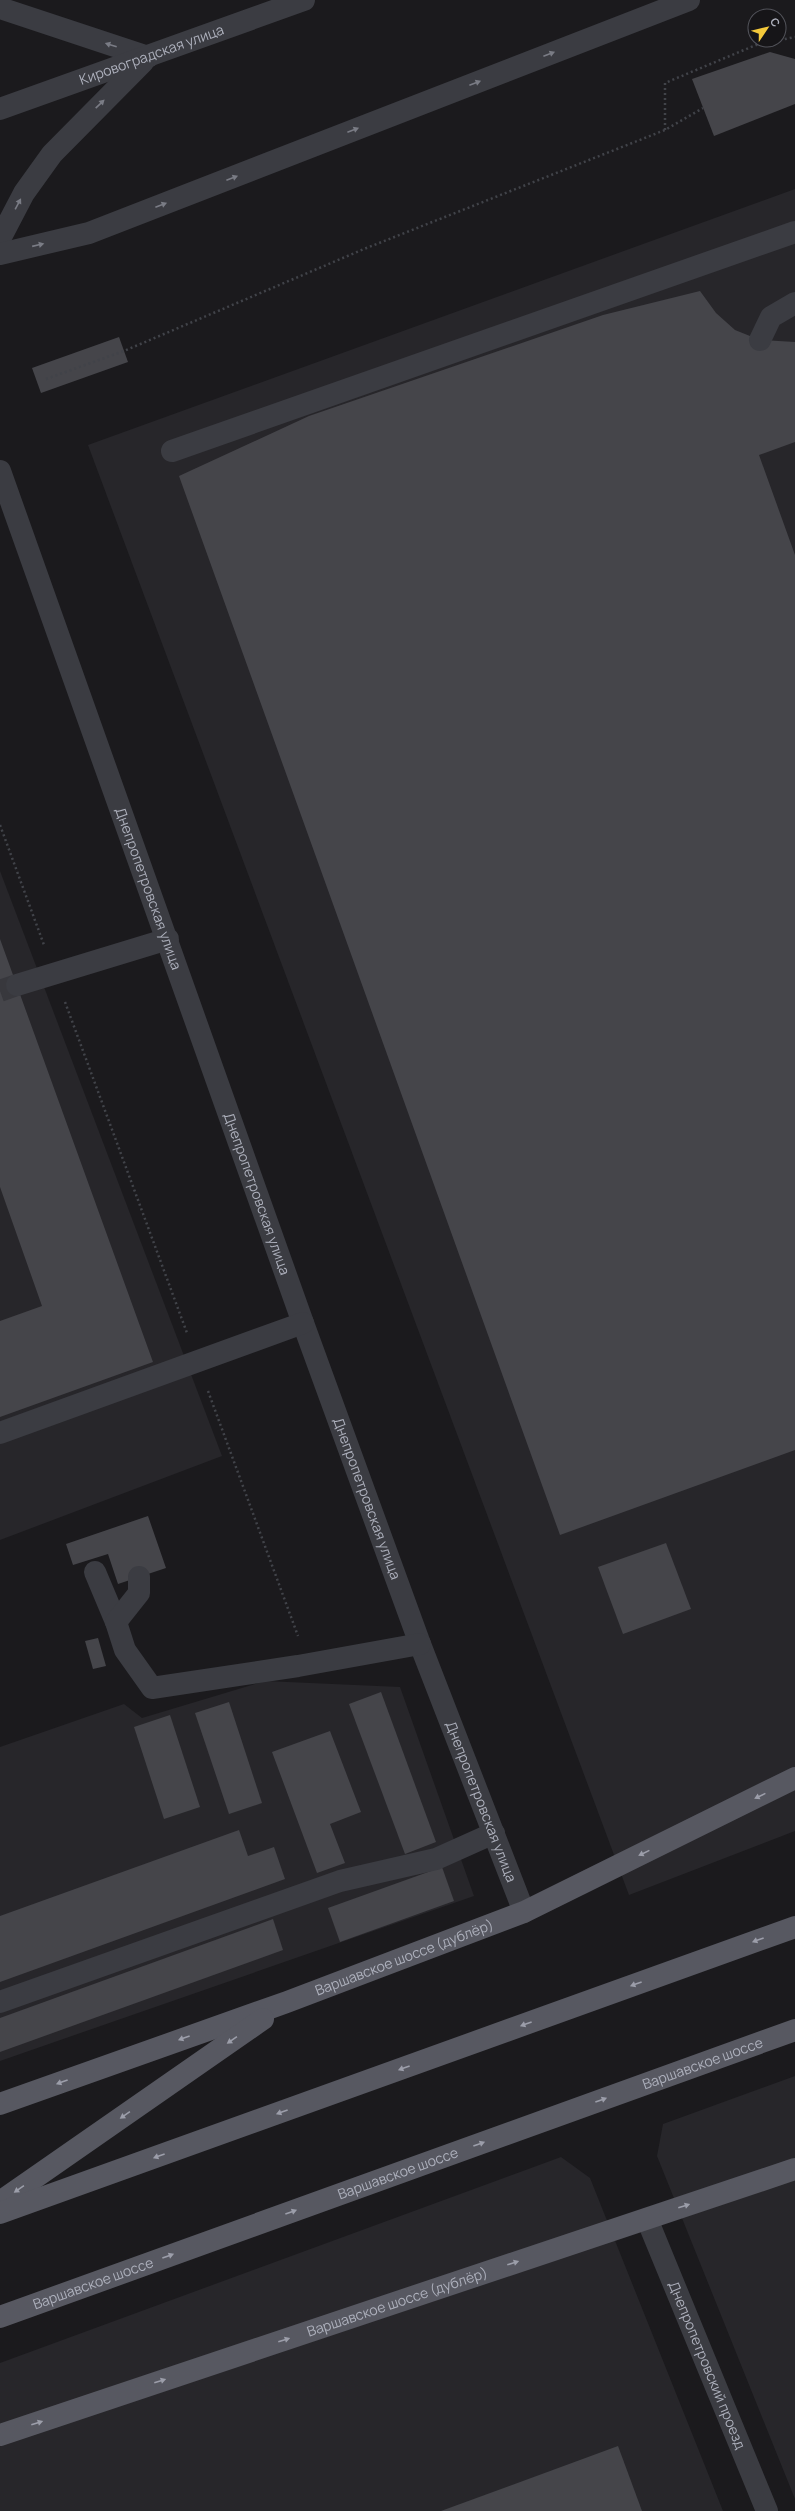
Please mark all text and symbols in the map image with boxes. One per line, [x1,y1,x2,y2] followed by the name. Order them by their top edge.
[747,8,787,48] north arrow
[767,14,784,30] text: С
[77,20,226,89] street label: Кировоградская улица
[105,42,117,48] one-way arrow
[544,51,556,57] one-way arrow
[469,80,481,86] one-way arrow
[95,99,105,109] one-way arrow
[348,127,360,133] one-way arrow
[227,174,239,180] one-way arrow
[15,198,22,210] one-way arrow
[156,202,168,208] one-way arrow
[32,242,44,248] one-way arrow
[111,804,187,972] street label: Днепропетровская улица
[220,1110,295,1277] street label: Днепропетровская улица
[329,1415,406,1582] street label: Днепропетровская улица
[442,1718,521,1885] street label: Днепропетровская улица
[754,1793,766,1799] one-way arrow
[638,1850,649,1856] one-way arrow
[312,1914,496,2000] street label: Варшавское шоссе (дублёр)
[752,1937,764,1943] one-way arrow
[630,1982,642,1988] one-way arrow
[520,2021,532,2027] one-way arrow
[640,2032,765,2093] street label: Варшавское шоссе
[178,2036,190,2042] one-way arrow
[227,2036,237,2044] one-way arrow
[398,2065,410,2071] one-way arrow
[55,2079,67,2085] one-way arrow
[596,2097,608,2103] one-way arrow
[275,2109,287,2115] one-way arrow
[120,2111,131,2119] one-way arrow
[473,2141,485,2147] one-way arrow
[335,2142,461,2203] street label: Варшавское шоссе
[153,2153,165,2159] one-way arrow
[13,2185,24,2193] one-way arrow
[679,2203,691,2209] one-way arrow
[285,2208,297,2214] one-way arrow
[30,2252,156,2313] street label: Варшавское шоссе
[163,2253,175,2259] one-way arrow
[507,2260,519,2266] one-way arrow
[304,2263,490,2341] street label: Варшавское шоссе (дублёр)
[665,2278,751,2452] street label: Днепропетровский проезд
[278,2337,290,2343] one-way arrow
[155,2378,167,2384] one-way arrow
[31,2419,43,2425] one-way arrow

